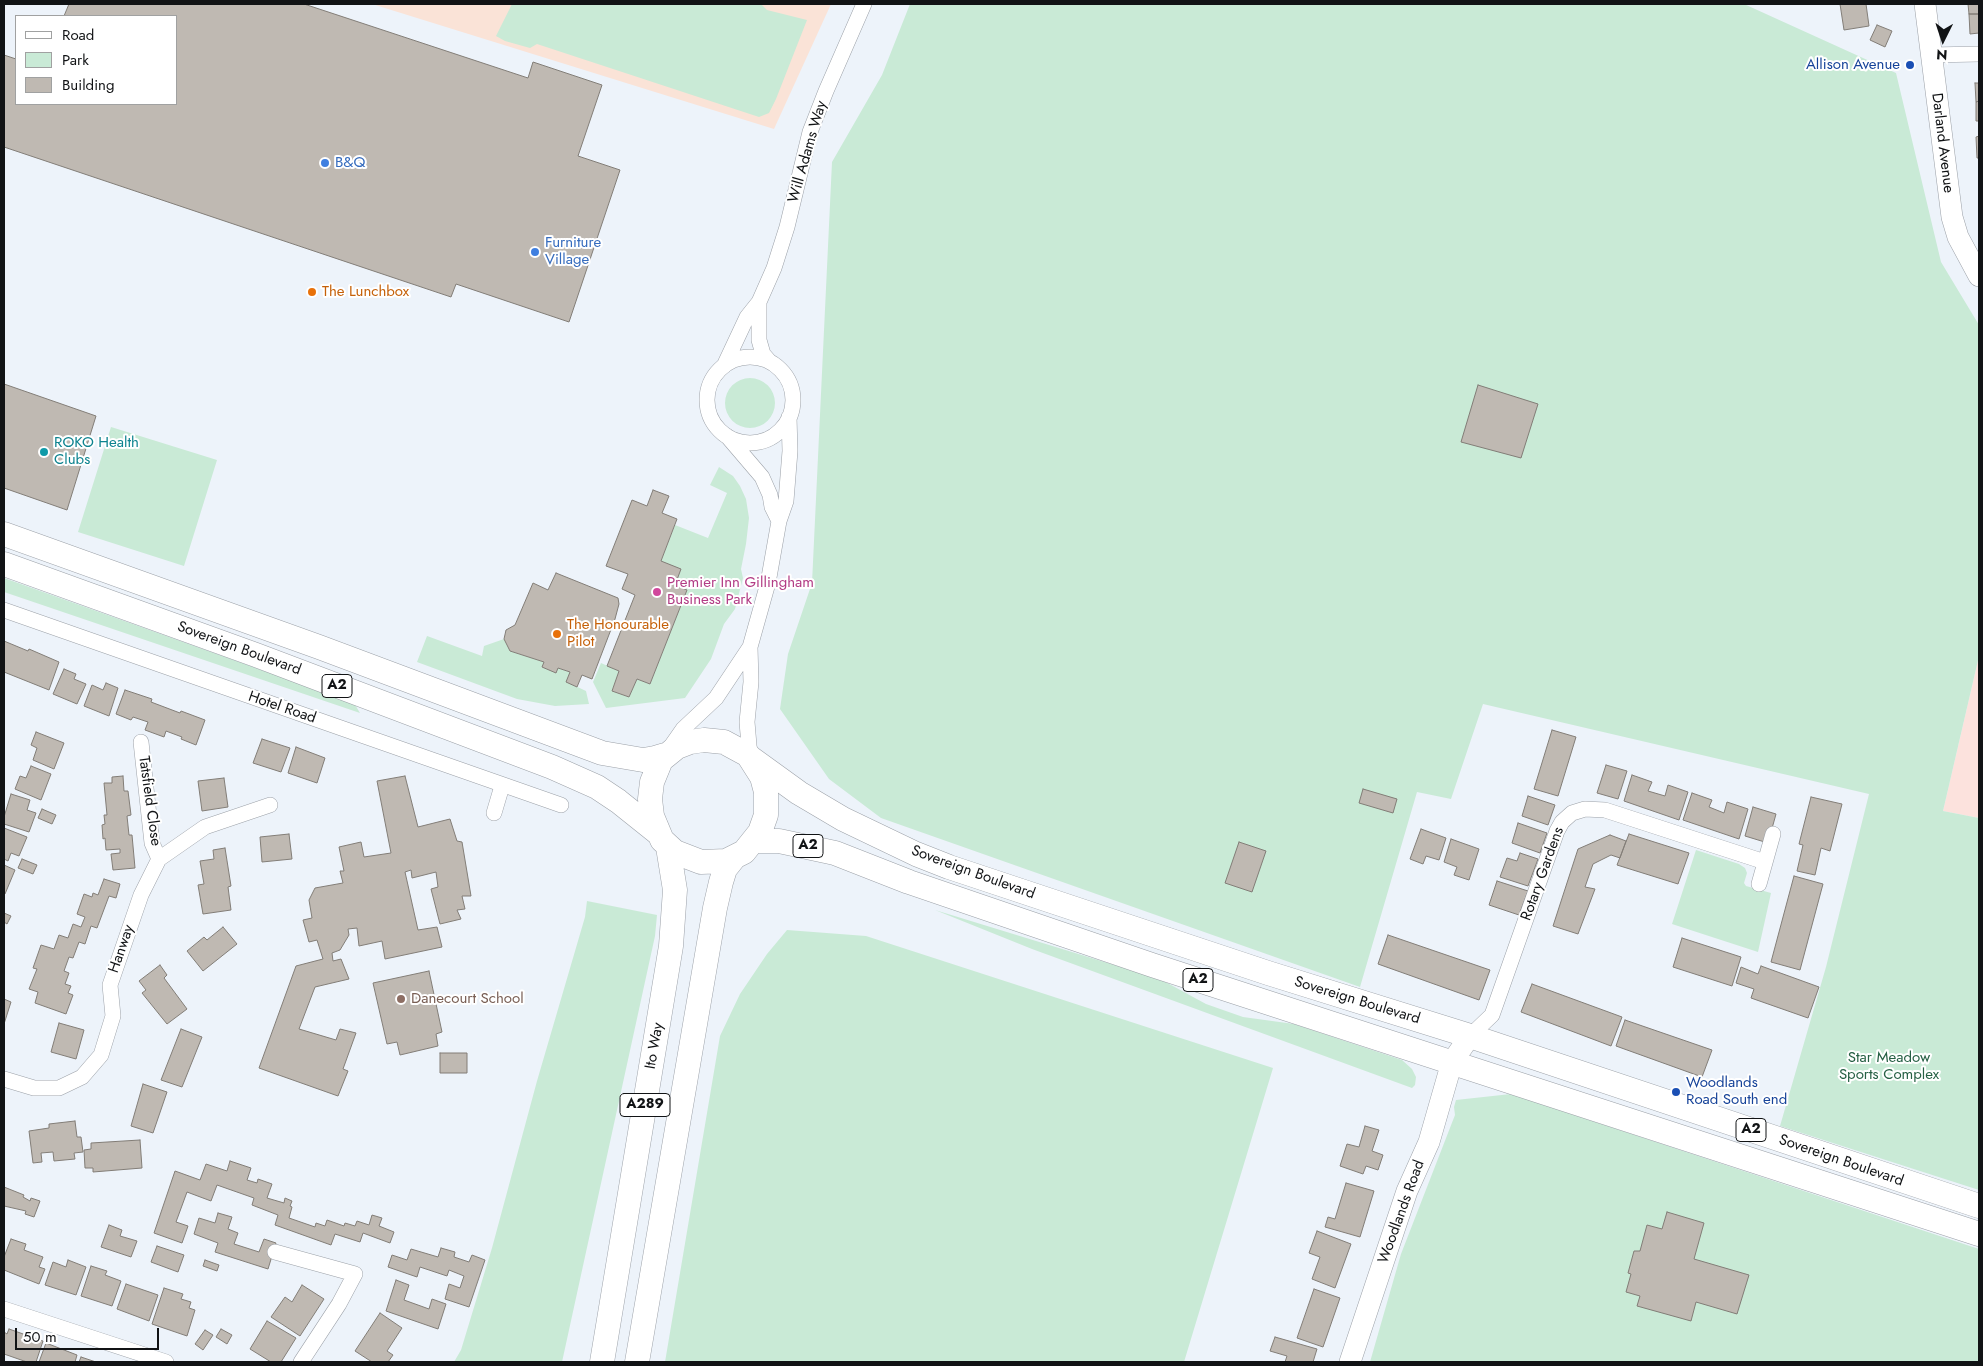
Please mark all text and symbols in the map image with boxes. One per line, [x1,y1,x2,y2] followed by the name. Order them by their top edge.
[15,15,178,105] legend
[1918,15,1968,65] north arrow
[62,24,94,46] text: Road
[1936,45,1948,65] text: N
[62,49,89,71] text: Park
[1806,56,1900,74] place label: Allison Avenue
[1904,59,1916,71] marker: Allison Avenue
[62,74,114,96] text: Building
[1927,92,1957,194] street label: Darland Avenue
[785,99,831,205] street label: Will Adams Way
[335,154,365,172] place label: B&Q
[319,157,331,169] marker: B&Q
[545,234,601,269] place label: Furniture Village
[529,246,541,258] marker: Furniture Village
[322,283,409,301] place label: The Lunchbox
[306,286,318,298] marker: The Lunchbox
[54,434,139,469] place label: ROKO Health Clubs
[38,446,50,458] marker: ROKO Health Clubs
[667,574,814,609] place label: Premier Inn Gillingham Business Park
[651,586,663,598] marker: Premier Inn Gillingham Business Park
[567,616,669,651] place label: The Honourable Pilot
[175,618,303,680] street label: Sovereign Boulevard
[551,628,563,640] marker: The Honourable Pilot
[322,674,352,698] road number: A2
[246,688,318,728] street label: Hotel Road
[134,755,164,847] street label: Tatsfield Close
[1518,825,1568,923] street label: Rotary Gardens
[793,834,823,858] road number: A2
[909,842,1037,904] street label: Sovereign Boulevard
[105,923,139,975] street label: Hanway
[1183,968,1213,992] road number: A2
[1292,973,1422,1029] street label: Sovereign Boulevard
[411,990,524,1008] place label: Danecourt School
[395,993,407,1005] marker: Danecourt School
[642,1021,668,1071] street label: Ito Way
[1839,1049,1939,1084] park label: Star Meadow Sports Complex
[1686,1074,1787,1109] place label: Woodlands Road South end
[1670,1086,1682,1098] marker: Woodlands Road South end
[620,1094,670,1116] road number: A289
[1736,1118,1766,1142] road number: A2
[1776,1131,1906,1191] street label: Sovereign Boulevard
[1375,1158,1429,1266] street label: Woodlands Road
[18,1318,161,1350] scale bar
[23,1326,57,1348] text: 50 m

